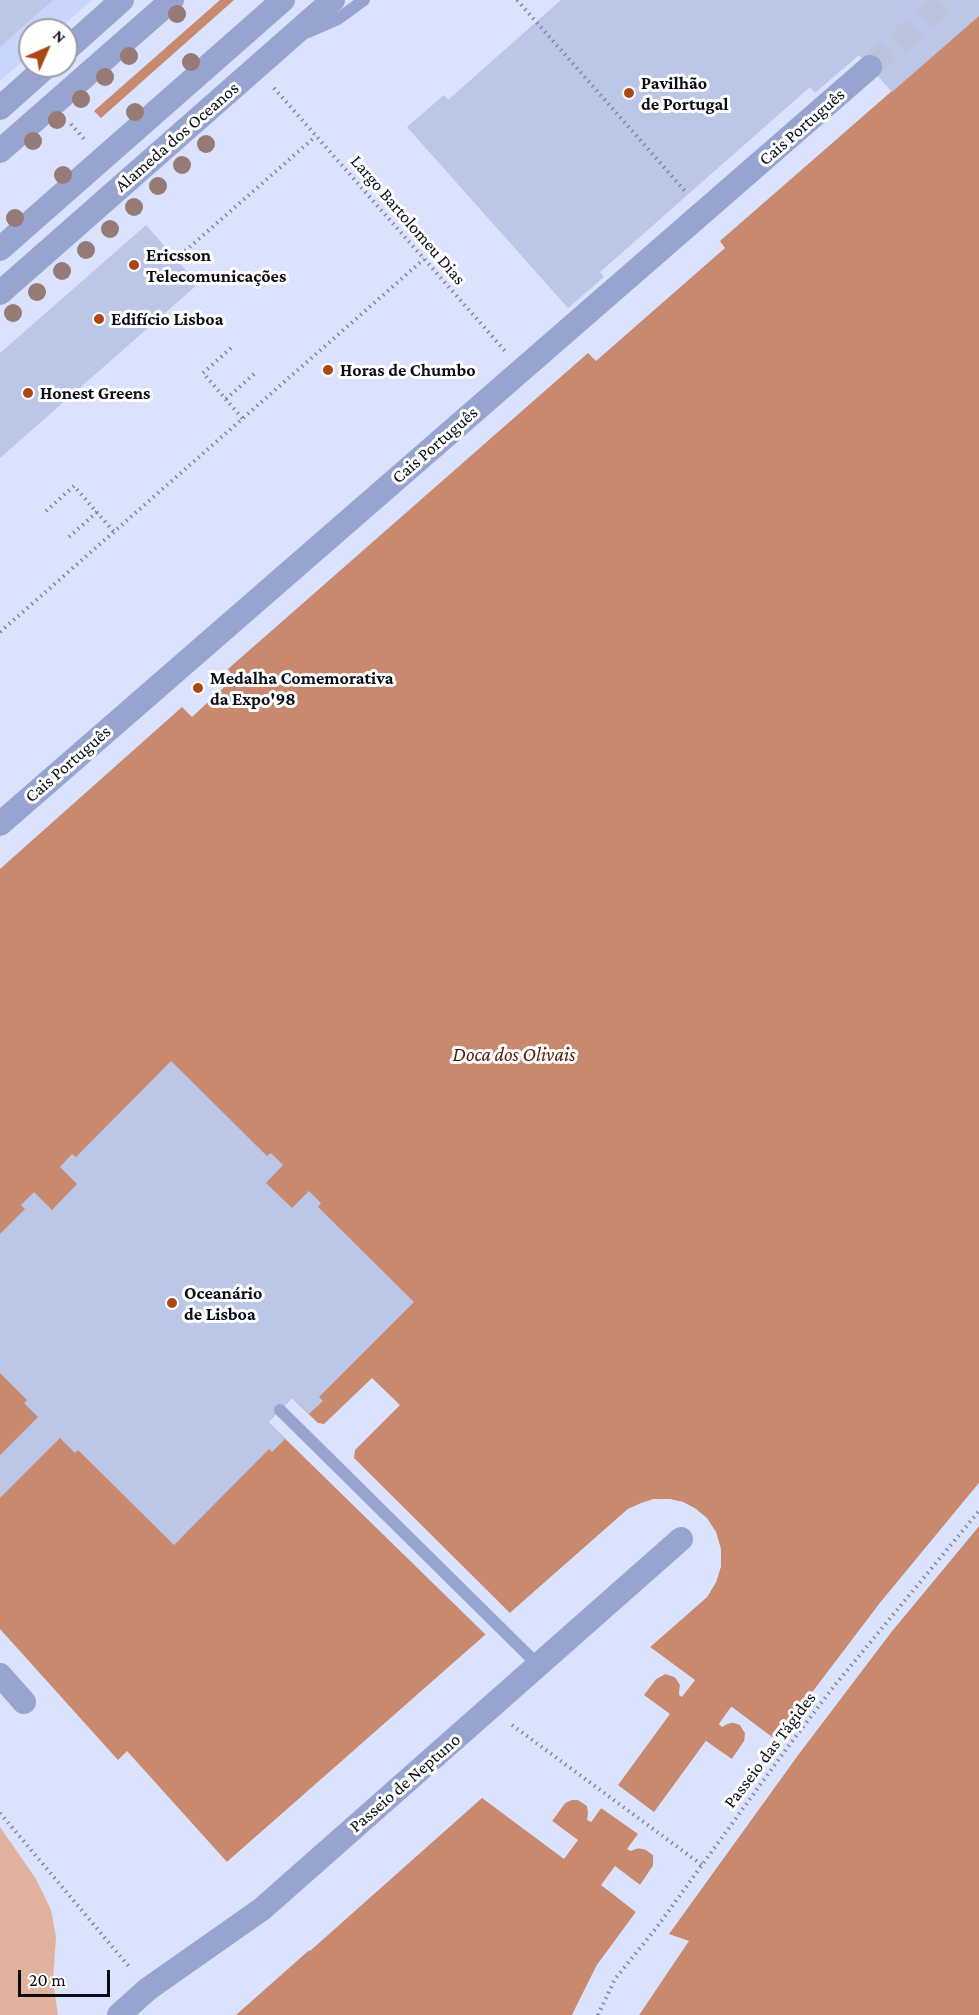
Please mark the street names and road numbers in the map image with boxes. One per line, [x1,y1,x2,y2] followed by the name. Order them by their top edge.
[111,77,243,197] street label: Alameda dos Oceanos
[755,84,849,170] street label: Cais Português
[346,151,470,289] street label: Largo Bartolomeu Dias
[388,402,482,488] street label: Cais Português
[21,721,115,807] street label: Cais Português
[719,1688,821,1812] street label: Passeio das Tágides
[345,1729,465,1837] street label: Passeio de Neptuno

